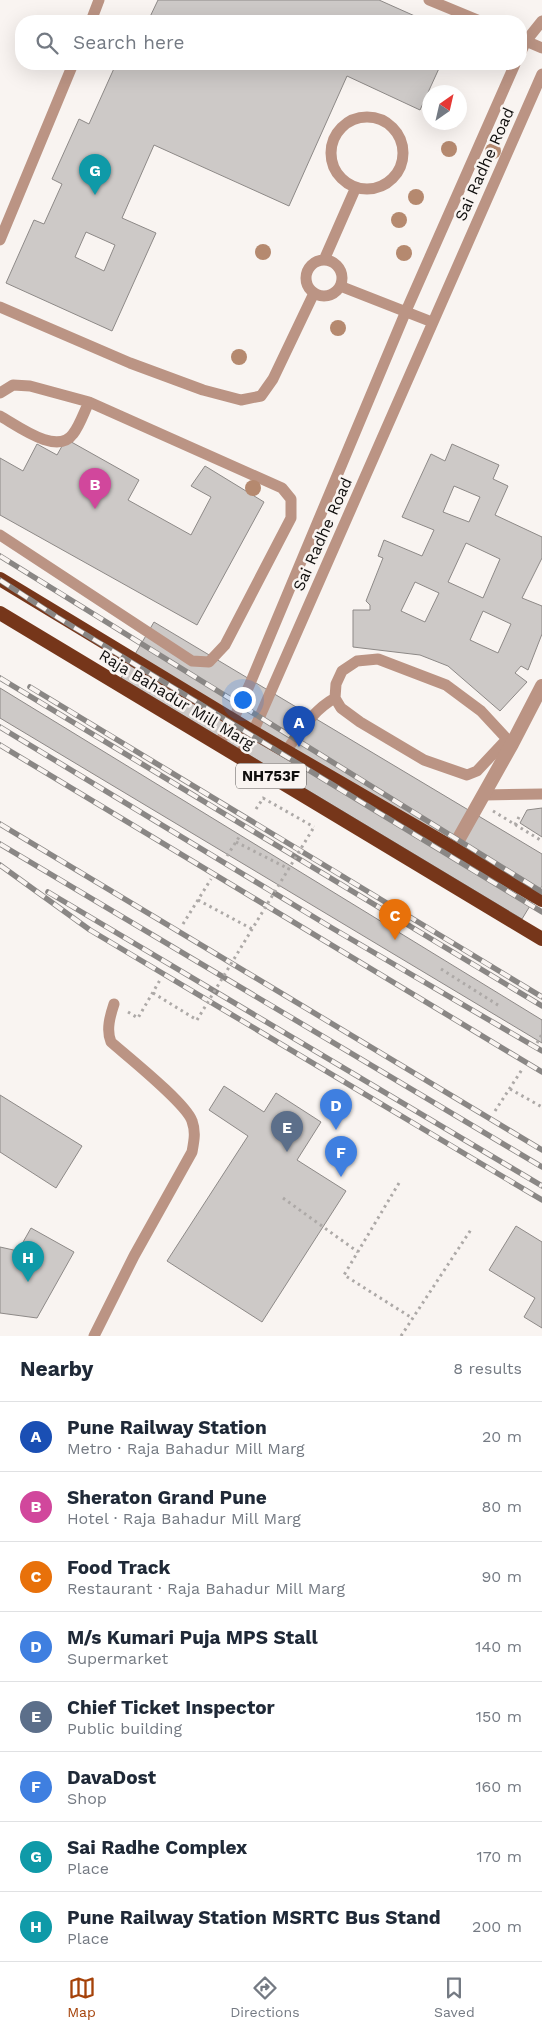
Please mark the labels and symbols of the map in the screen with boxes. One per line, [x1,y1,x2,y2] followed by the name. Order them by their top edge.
[422,85,467,130] north arrow
[451,104,518,224] street label: Sai Radhe Road
[79,154,111,195] pin: G
[79,468,111,509] pin: B
[289,474,356,594] street label: Sai Radhe Road
[96,645,258,754] street label: Raja Bahadur Mill Marg
[230,687,256,713] your location
[283,706,315,747] pin: A
[236,764,306,788] road number: NH753F
[379,899,411,940] pin: C
[320,1089,352,1130] pin: D
[271,1111,303,1152] pin: E
[325,1136,357,1177] pin: F
[12,1241,44,1282] pin: H

